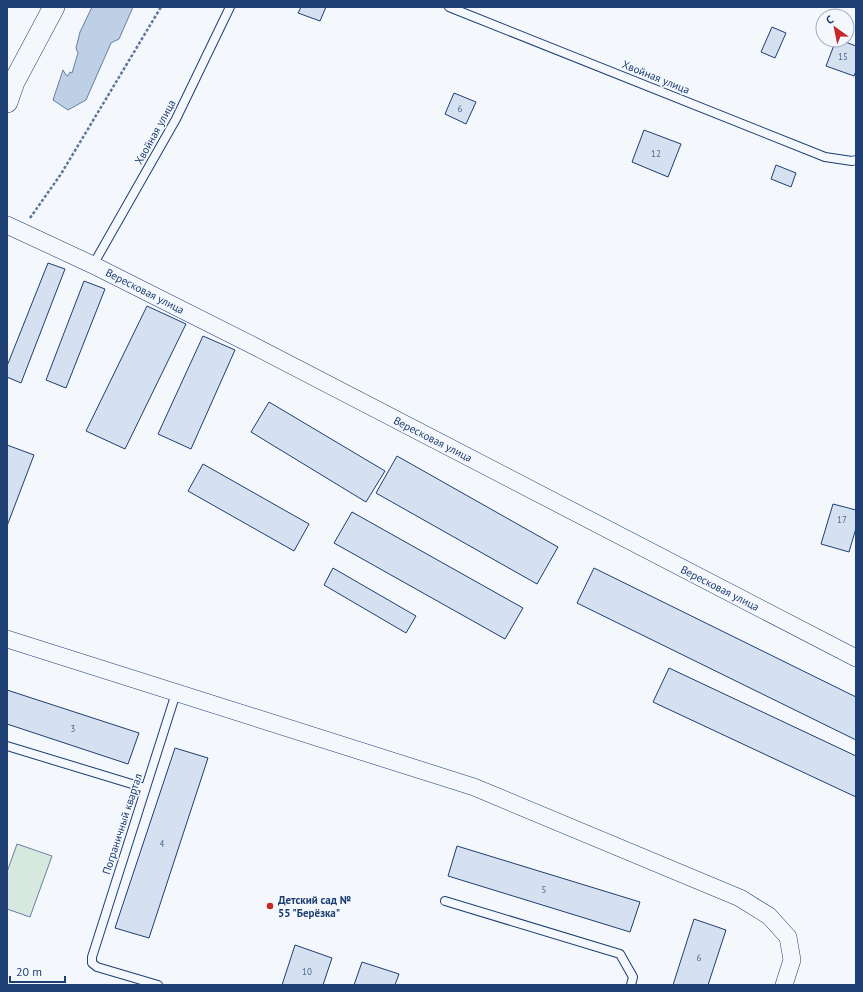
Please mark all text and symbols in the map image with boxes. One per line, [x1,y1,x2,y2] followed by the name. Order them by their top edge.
[815,8,855,48] north arrow
[823,12,836,27] text: С
[838,51,848,62] house number: 15
[620,57,692,97] street label: Хвойная улица
[131,97,179,167] street label: Хвойная улица
[458,103,463,114] house number: 6
[651,148,661,159] house number: 12
[103,265,187,317] street label: Вересковая улица
[391,413,475,465] street label: Вересковая улица
[837,514,847,525] house number: 17
[678,562,762,614] street label: Вересковая улица
[71,723,76,734] house number: 3
[99,772,145,876] street label: Пограничный квартал
[160,838,165,849] house number: 4
[542,884,547,895] house number: 5
[278,893,351,920] place label: Детский сад № 55 "Берёзка"
[265,901,275,911] marker: Детский сад № 55 "Берёзка"
[697,952,702,963] house number: 6
[10,958,65,984] scale bar
[16,964,42,979] text: 20 m
[302,966,312,977] house number: 10

